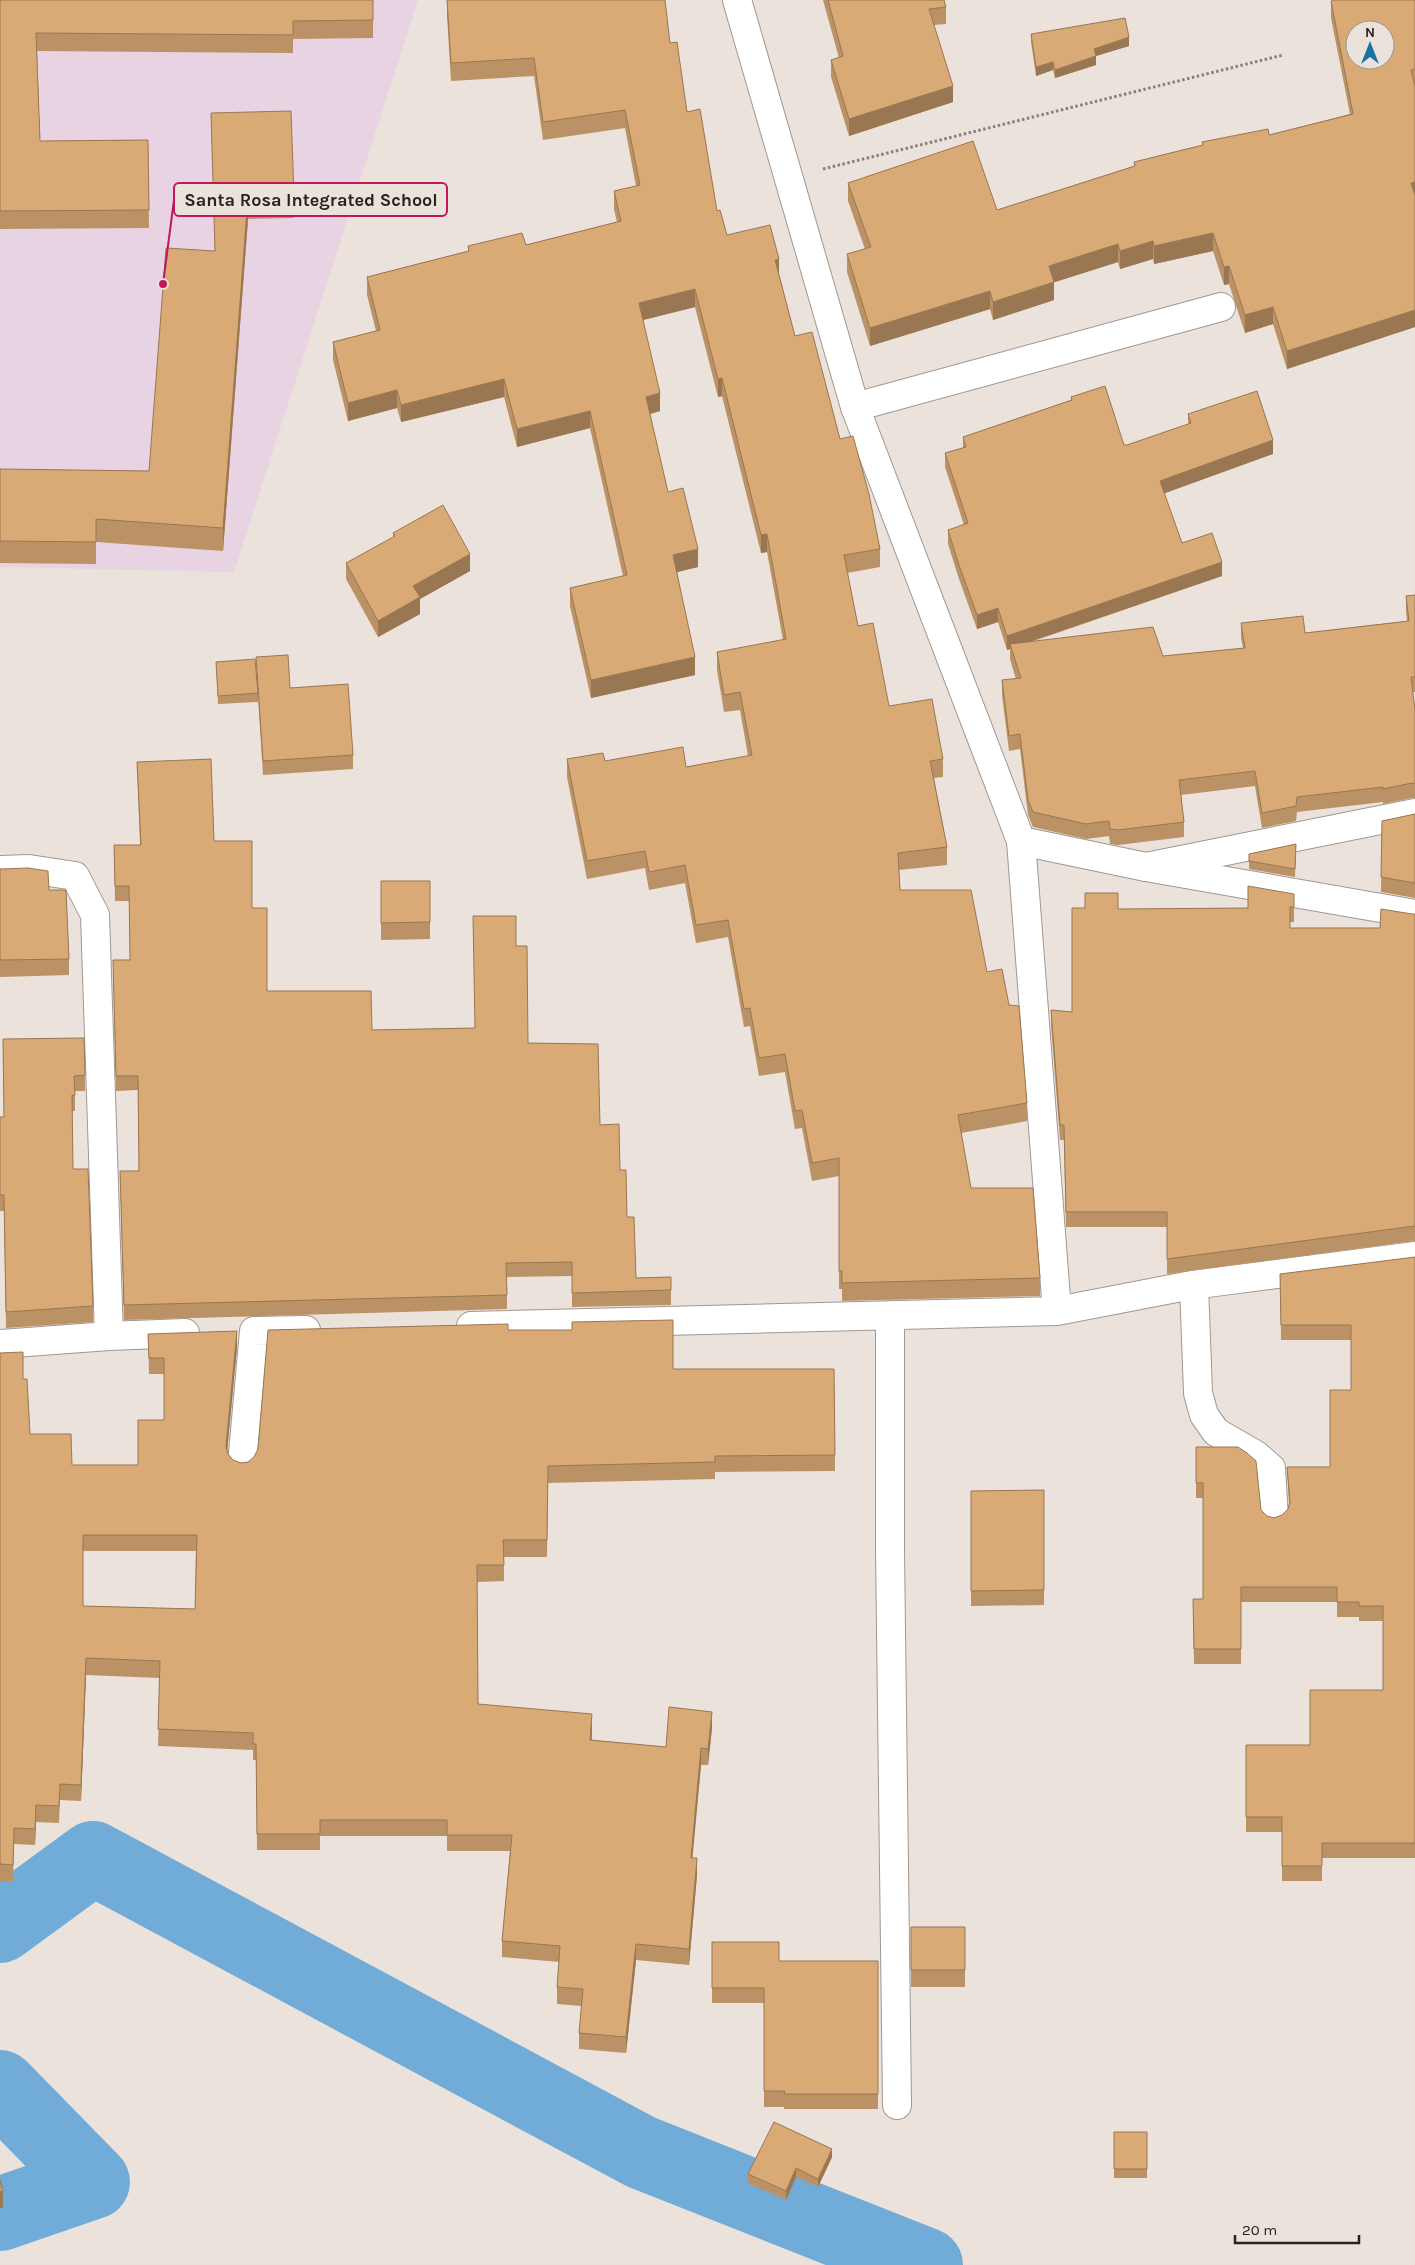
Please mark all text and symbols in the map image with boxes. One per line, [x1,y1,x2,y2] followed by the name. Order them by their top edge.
[1345,20,1395,70] north arrow
[1365,24,1375,41] text: N
[174,183,447,216] callout: Santa Rosa Integrated School
[184,189,438,211] text: Santa Rosa Integrated School
[1235,2212,1359,2244] scale bar
[1242,2221,1277,2239] text: 20 m

